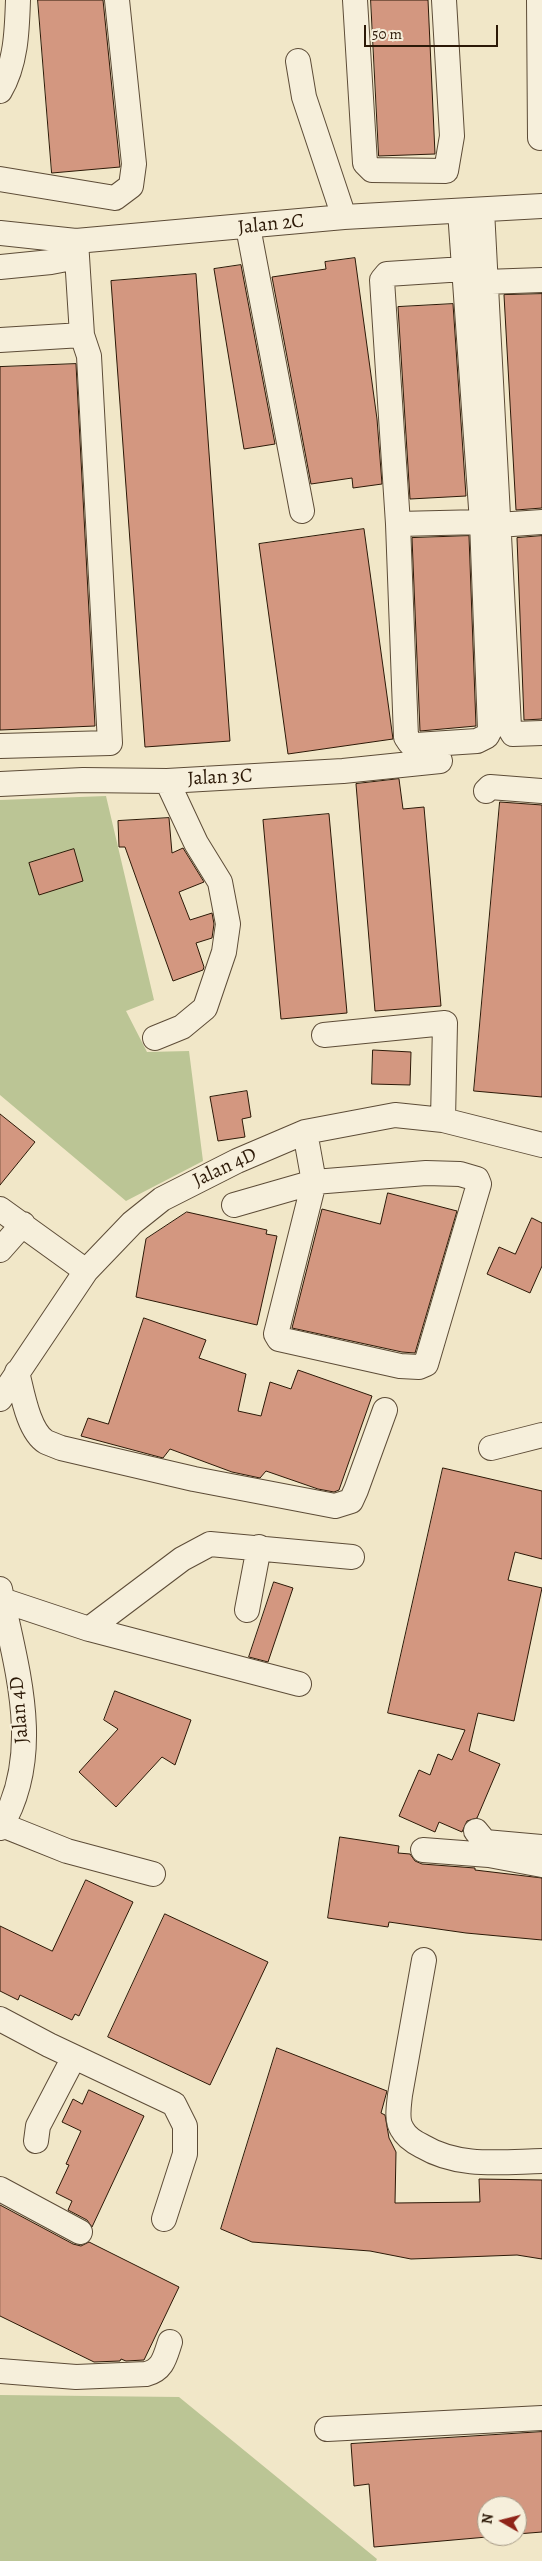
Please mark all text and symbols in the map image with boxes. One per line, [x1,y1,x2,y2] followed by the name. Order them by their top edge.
[367,15,501,47] scale bar
[372,24,402,44] text: 50 m
[237,210,305,240] street label: Jalan 2C
[187,764,253,792] street label: Jalan 3C
[189,1143,261,1193] street label: Jalan 4D
[5,1675,35,1745] street label: Jalan 4D
[477,2496,527,2546] north arrow
[478,2513,498,2525] text: N

